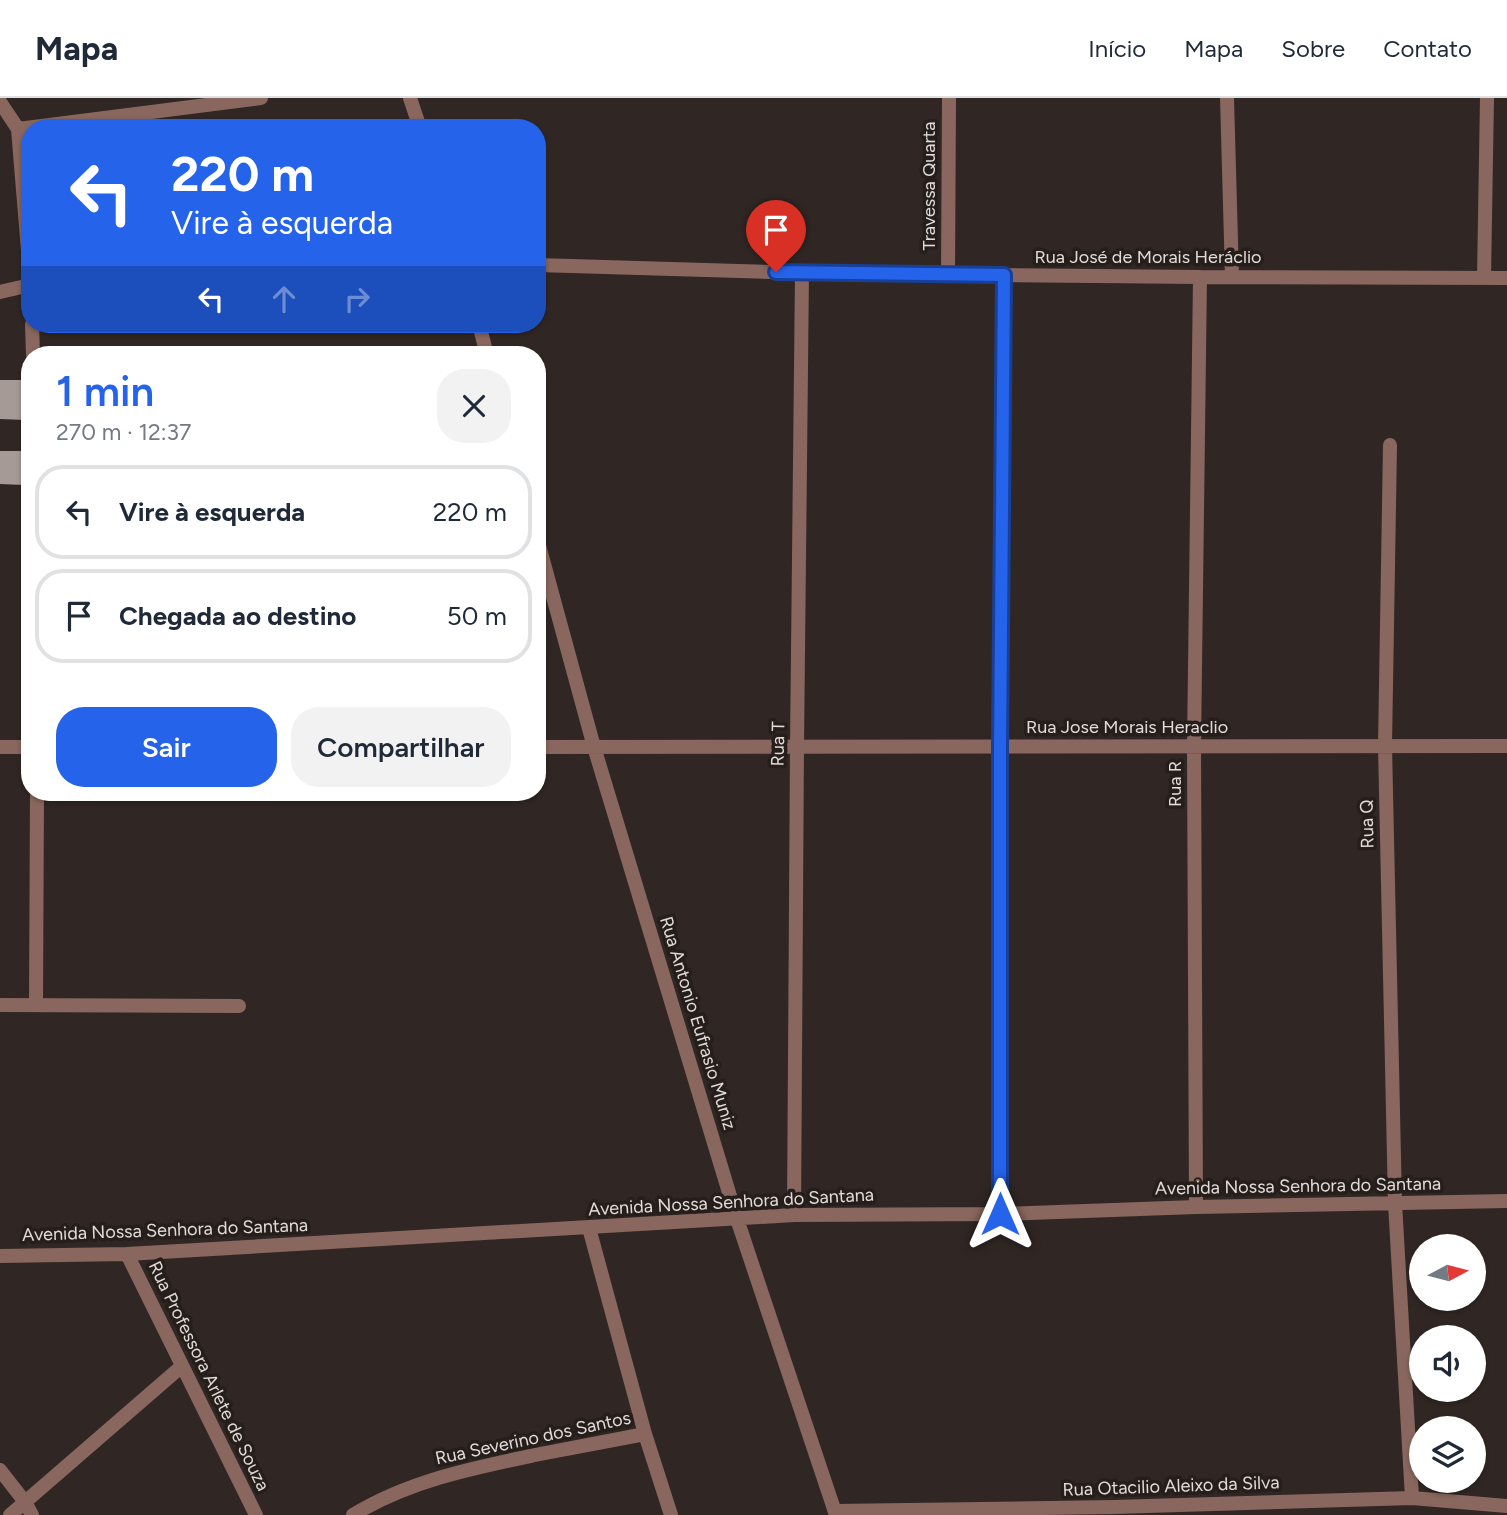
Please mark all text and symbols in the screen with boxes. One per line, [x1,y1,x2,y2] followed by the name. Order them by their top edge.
[35,29,118,68] text: Mapa
[1088,34,1146,63] text: Início
[1184,34,1243,63] text: Mapa
[1281,34,1345,63] text: Sobre
[1383,34,1472,63] text: Contato
[918,122,940,250] street label: Travessa Quarta
[171,144,314,203] text: 220 m
[56,147,147,238] icon: left
[746,200,806,272] pin
[171,204,393,242] text: Vire à esquerda
[757,211,795,249] icon: arrive
[1035,246,1262,268] street label: Rua José de Morais Heráclio
[192,280,230,318] icon: left
[265,280,303,318] icon: ahead
[338,280,376,318] icon: right
[56,366,154,417] text: 1 min
[437,369,511,443] button: close
[56,418,191,446] text: 270 m · 12:37
[60,493,98,531] icon: left
[119,496,305,528] text: Vire à esquerda
[433,496,507,528] text: 220 m
[60,597,98,635] icon: arrive
[119,600,356,632] text: Chegada ao destino
[447,600,507,632] text: 50 m
[56,707,277,787] button: Sair
[291,707,511,787] button: Compartilhar
[1026,716,1228,738] street label: Rua Jose Morais Heraclio
[767,721,789,767] street label: Rua T
[1164,761,1186,807] street label: Rua R
[1356,799,1378,849] street label: Rua Q
[655,914,741,1132] street label: Rua Antonio Eufrasio Muniz
[1155,1173,1441,1199] street label: Avenida Nossa Senhora do Santana
[963,1177,1037,1251] position arrow
[588,1184,874,1220] street label: Avenida Nossa Senhora do Santana
[22,1214,308,1246] street label: Avenida Nossa Senhora do Santana
[1409,1234,1486,1311] north arrow
[1409,1234,1486,1493] map controls
[144,1258,274,1494] street label: Rua Professora Arlete de Souza
[1409,1325,1486,1402] button: sound
[433,1407,633,1469] street label: Rua Severino dos Santos
[1409,1416,1486,1493] button: layers
[1062,1471,1280,1501] street label: Rua Otacilio Aleixo da Silva

